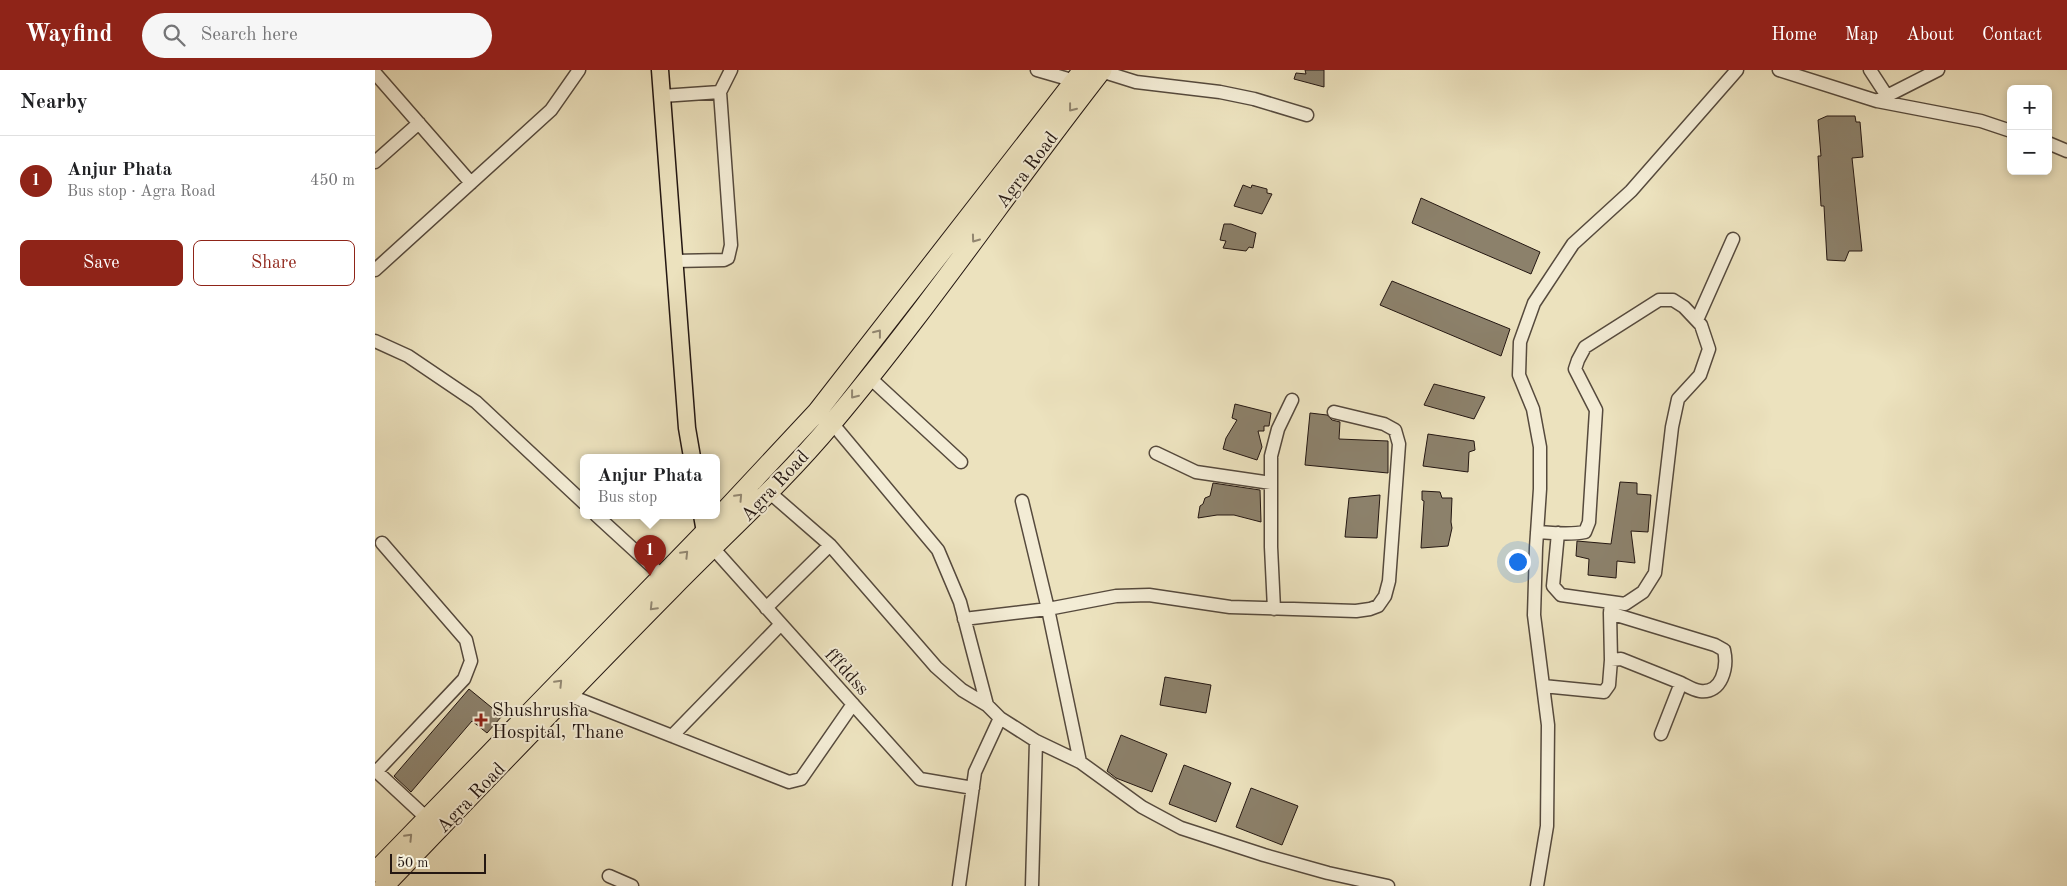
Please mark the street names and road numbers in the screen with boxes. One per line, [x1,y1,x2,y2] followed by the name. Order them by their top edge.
[993,129,1063,212] street label: Agra Road
[738,447,813,526] street label: Agra Road
[821,646,872,700] street label: fffddss
[434,760,510,838] street label: Agra Road

